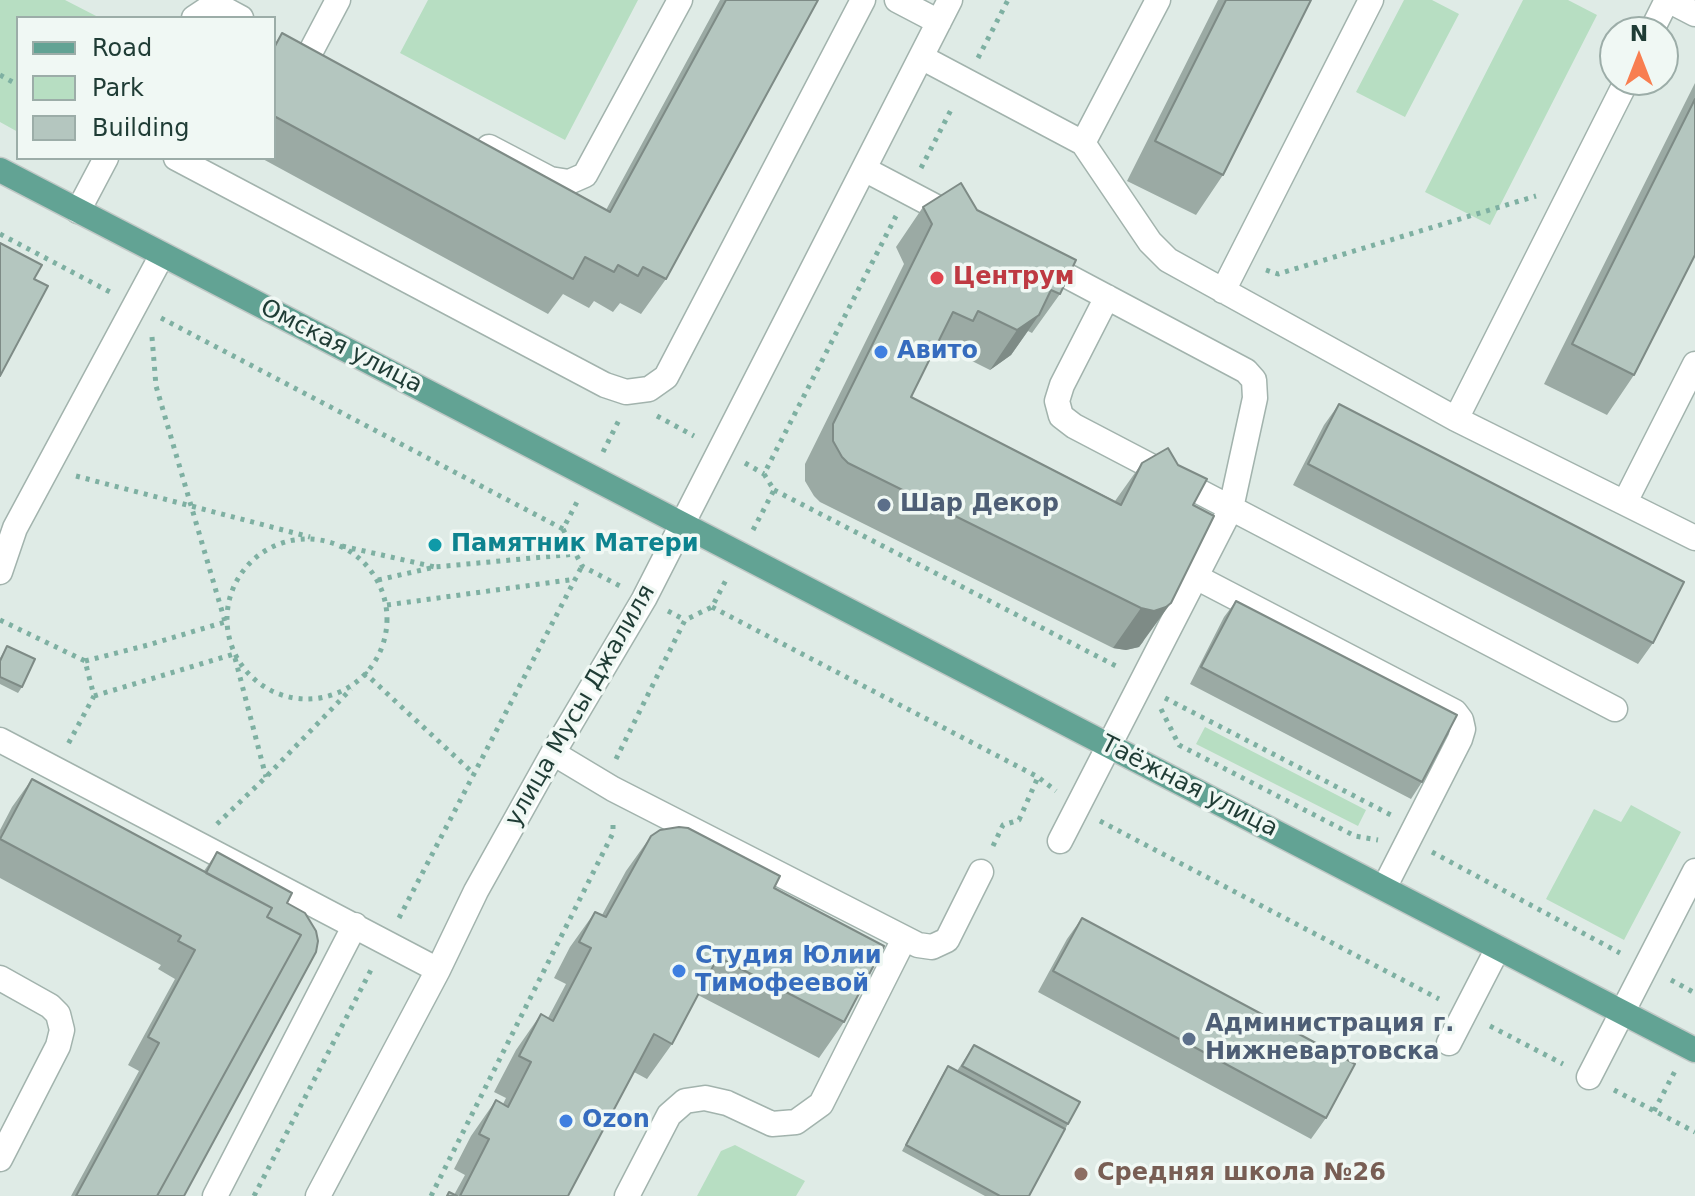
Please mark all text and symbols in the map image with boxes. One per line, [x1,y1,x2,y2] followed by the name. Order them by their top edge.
[16,16,276,160] legend
[1599,16,1679,96] north arrow
[1630,21,1648,46] text: N
[92,34,152,62] text: Road
[92,74,144,102] text: Park
[92,114,189,142] text: Building
[953,264,1074,292] place label: Центрум
[928,269,946,287] marker: Центрум
[255,294,427,400] street label: Омская улица
[897,338,978,366] place label: Авито
[872,343,890,361] marker: Авито
[900,491,1059,519] place label: Шар Декор
[875,496,893,514] marker: Шар Декор
[451,531,699,559] place label: Памятник Матери
[426,536,444,554] marker: Памятник Матери
[500,580,662,832] street label: улица Мусы Джалиля
[1096,730,1282,844] street label: Таёжная улица
[695,943,882,999] place label: Студия Юлии Тимофеевой
[670,962,688,980] marker: Студия Юлии Тимофеевой
[1205,1011,1454,1067] place label: Администрация г. Нижневартовска
[1180,1030,1198,1048] marker: Администрация г. Нижневартовска
[582,1107,650,1135] place label: Ozon
[557,1112,575,1130] marker: Ozon
[1097,1160,1386,1188] place label: Средняя школа №26
[1072,1165,1090,1183] marker: Средняя школа №26

